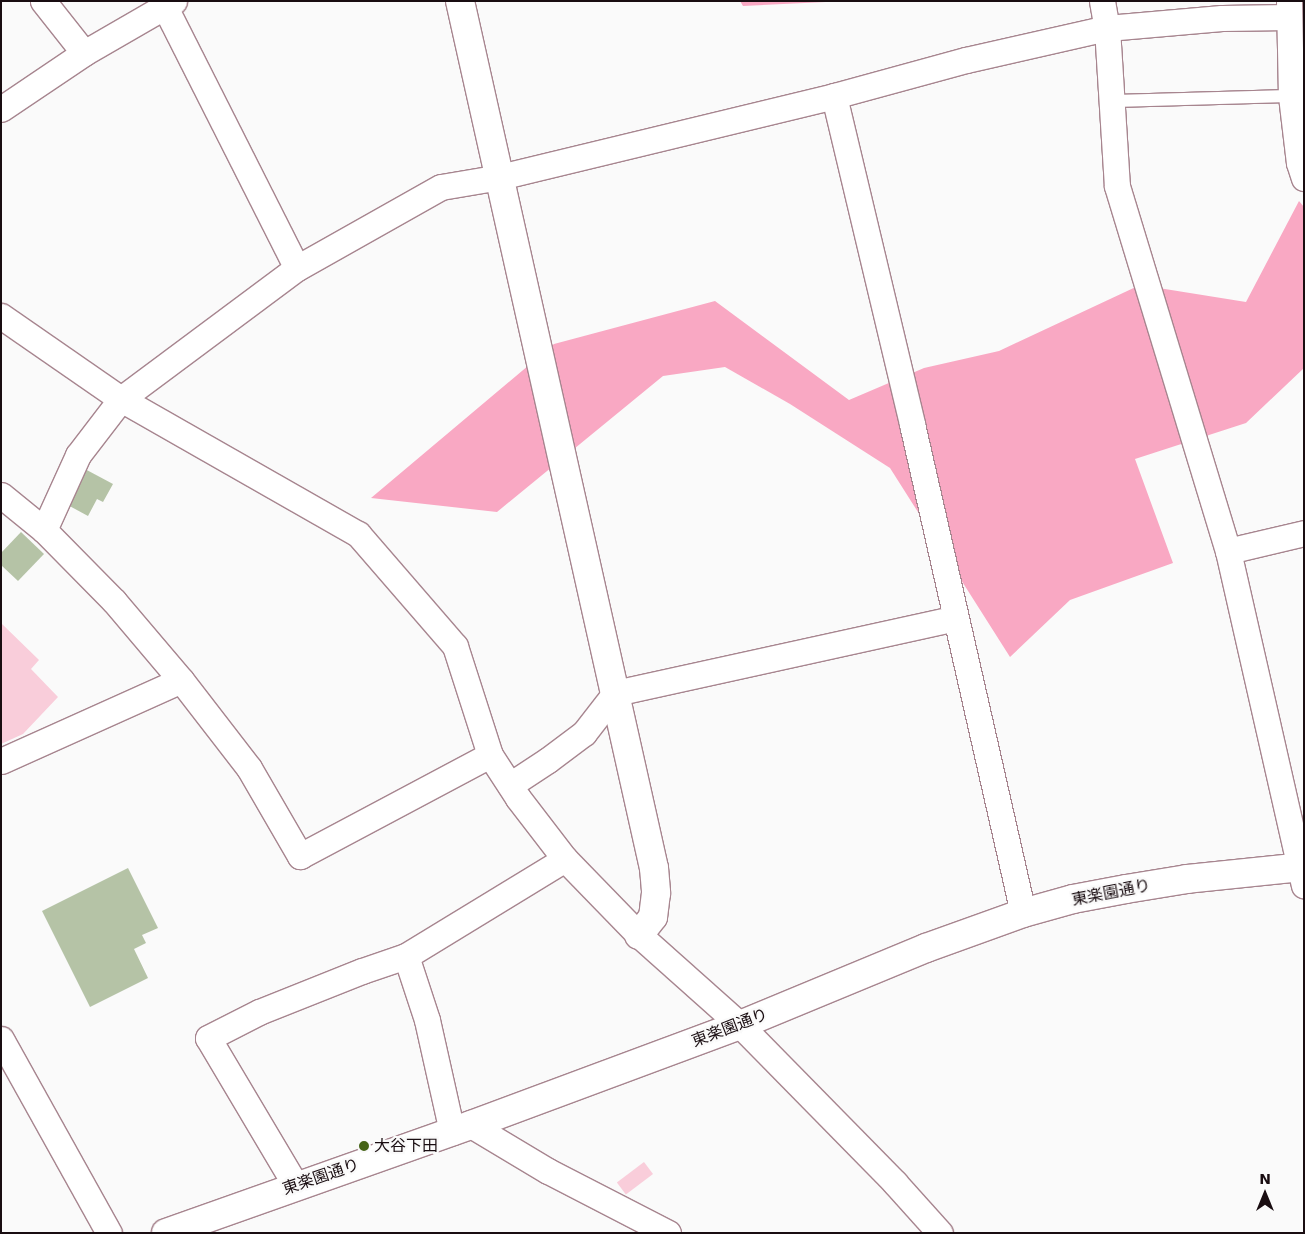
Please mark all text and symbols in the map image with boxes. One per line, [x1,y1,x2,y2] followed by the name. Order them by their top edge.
[1070,876,1152,910] street label: 東楽園通り
[689,1005,771,1051] street label: 東楽園通り
[374,1136,438,1156] place label: 大谷下田
[358,1140,370,1152] marker: 大谷下田
[280,1155,362,1199] street label: 東楽園通り
[1240,1169,1290,1219] north arrow
[1259,1171,1271,1187] text: N

